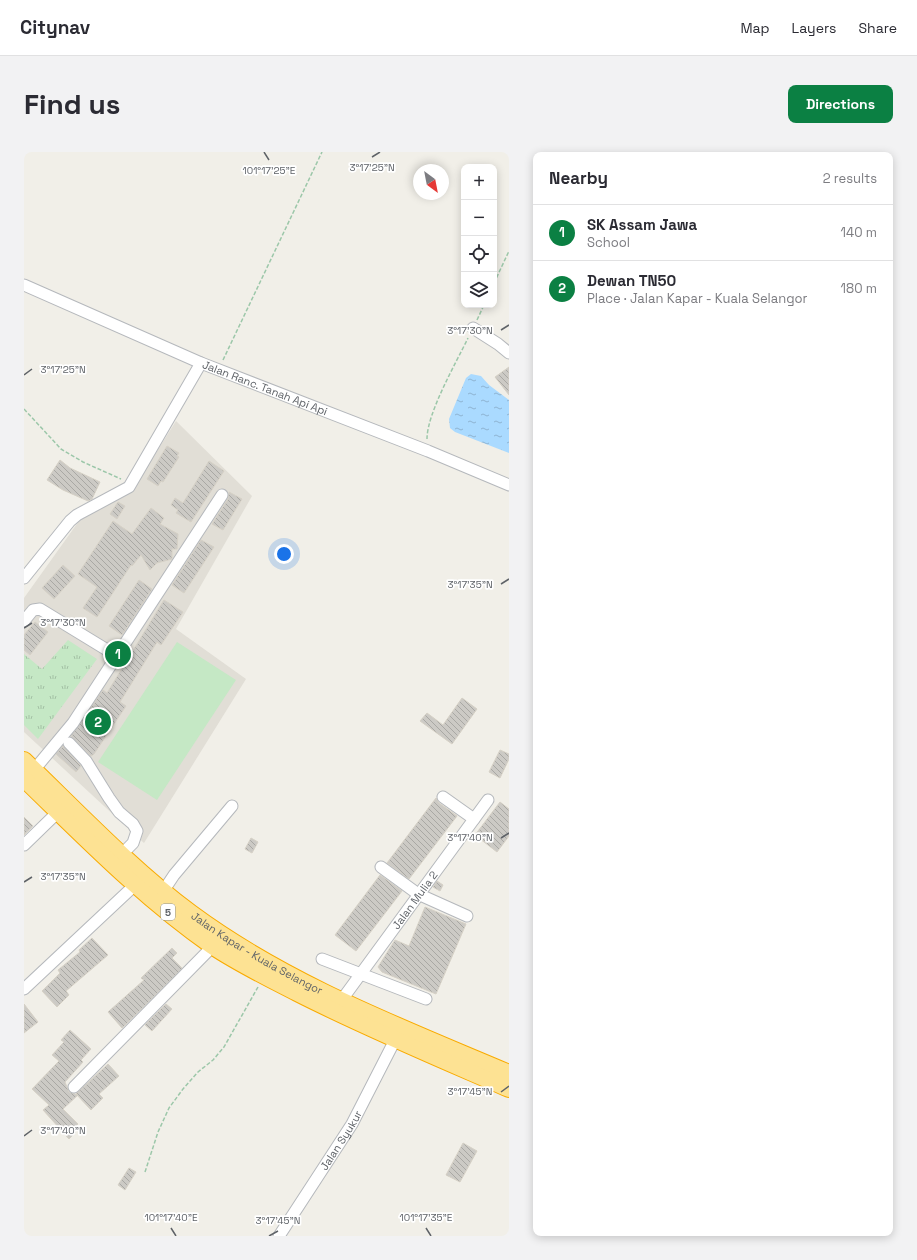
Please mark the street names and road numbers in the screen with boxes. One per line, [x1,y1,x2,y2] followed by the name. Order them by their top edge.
[200,357,330,418] street label: Jalan Ranc. Tanah Api Api
[389,868,441,932] street label: Jalan Mulia 2
[161,904,175,920] road number: 5
[189,909,325,997] street label: Jalan Kapar - Kuala Selangor
[317,1108,365,1173] street label: Jalan Syukur

